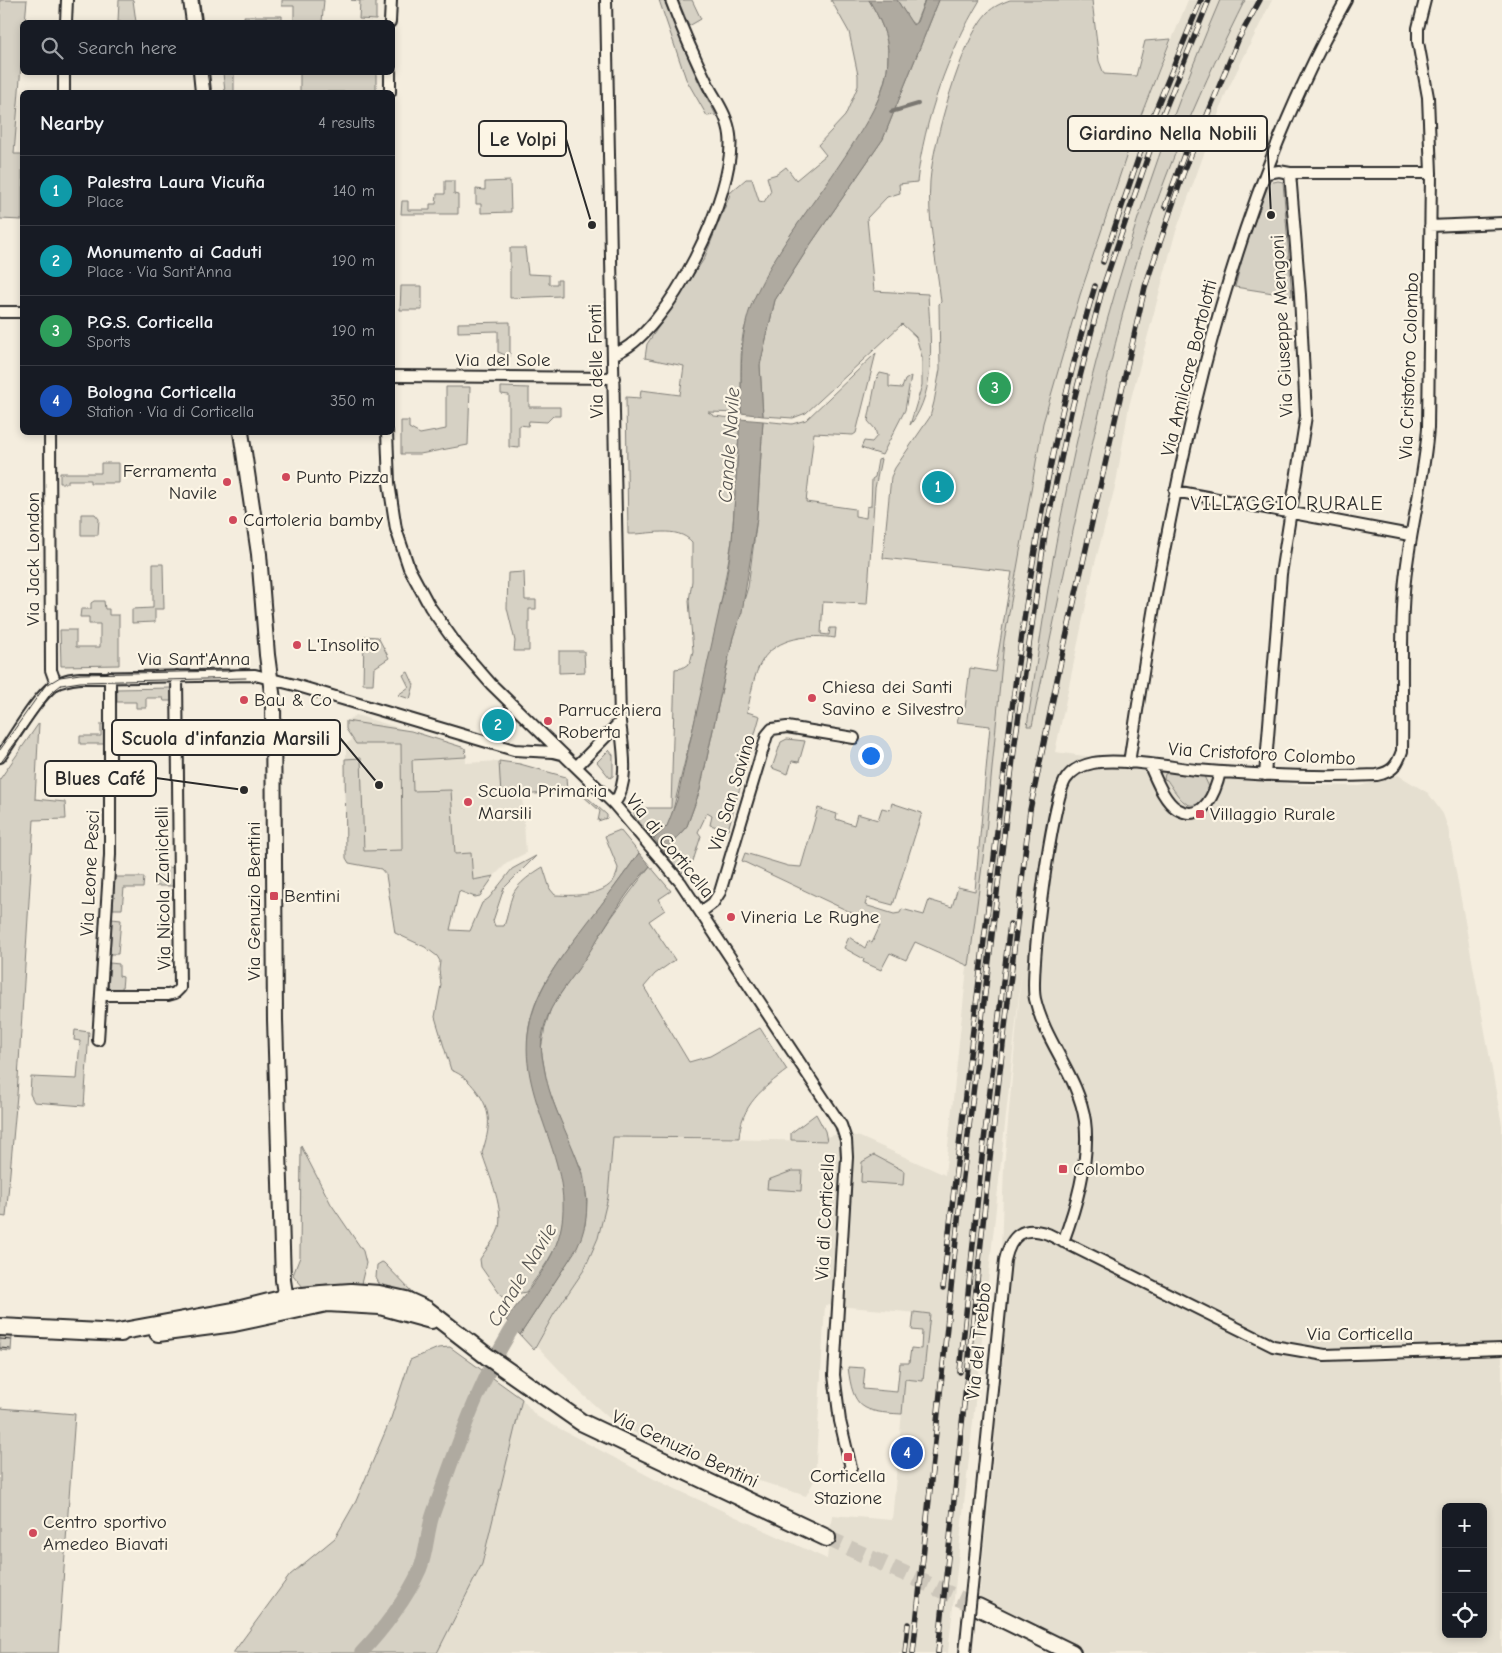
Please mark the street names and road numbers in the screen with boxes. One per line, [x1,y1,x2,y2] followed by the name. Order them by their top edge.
[1266,234,1298,418] street label: Via Giuseppe Mengoni
[1395,272,1423,460] street label: Via Cristoforo Colombo
[1156,277,1222,459] street label: Via Amilcare Bortolotti
[584,304,608,418] street label: Via delle Fonti
[456,349,550,371] street label: Via del Sole
[22,492,44,626] street label: Via Jack London
[138,648,250,670] street label: Via Sant'Anna
[704,732,760,854] street label: Via San Savino
[1168,738,1356,770] street label: Via Cristoforo Colombo
[621,790,719,902] street label: Via di Corticella
[151,806,175,970] street label: Via Nicola Zanichelli
[76,809,104,937] street label: Via Leone Pesci
[243,821,265,981] street label: Via Genuzio Bentini
[811,1153,839,1281] street label: Via di Corticella
[962,1281,996,1401] street label: Via del Trebbo
[1307,1323,1413,1345] street label: Via Corticella
[608,1405,762,1493] street label: Via Genuzio Bentini

